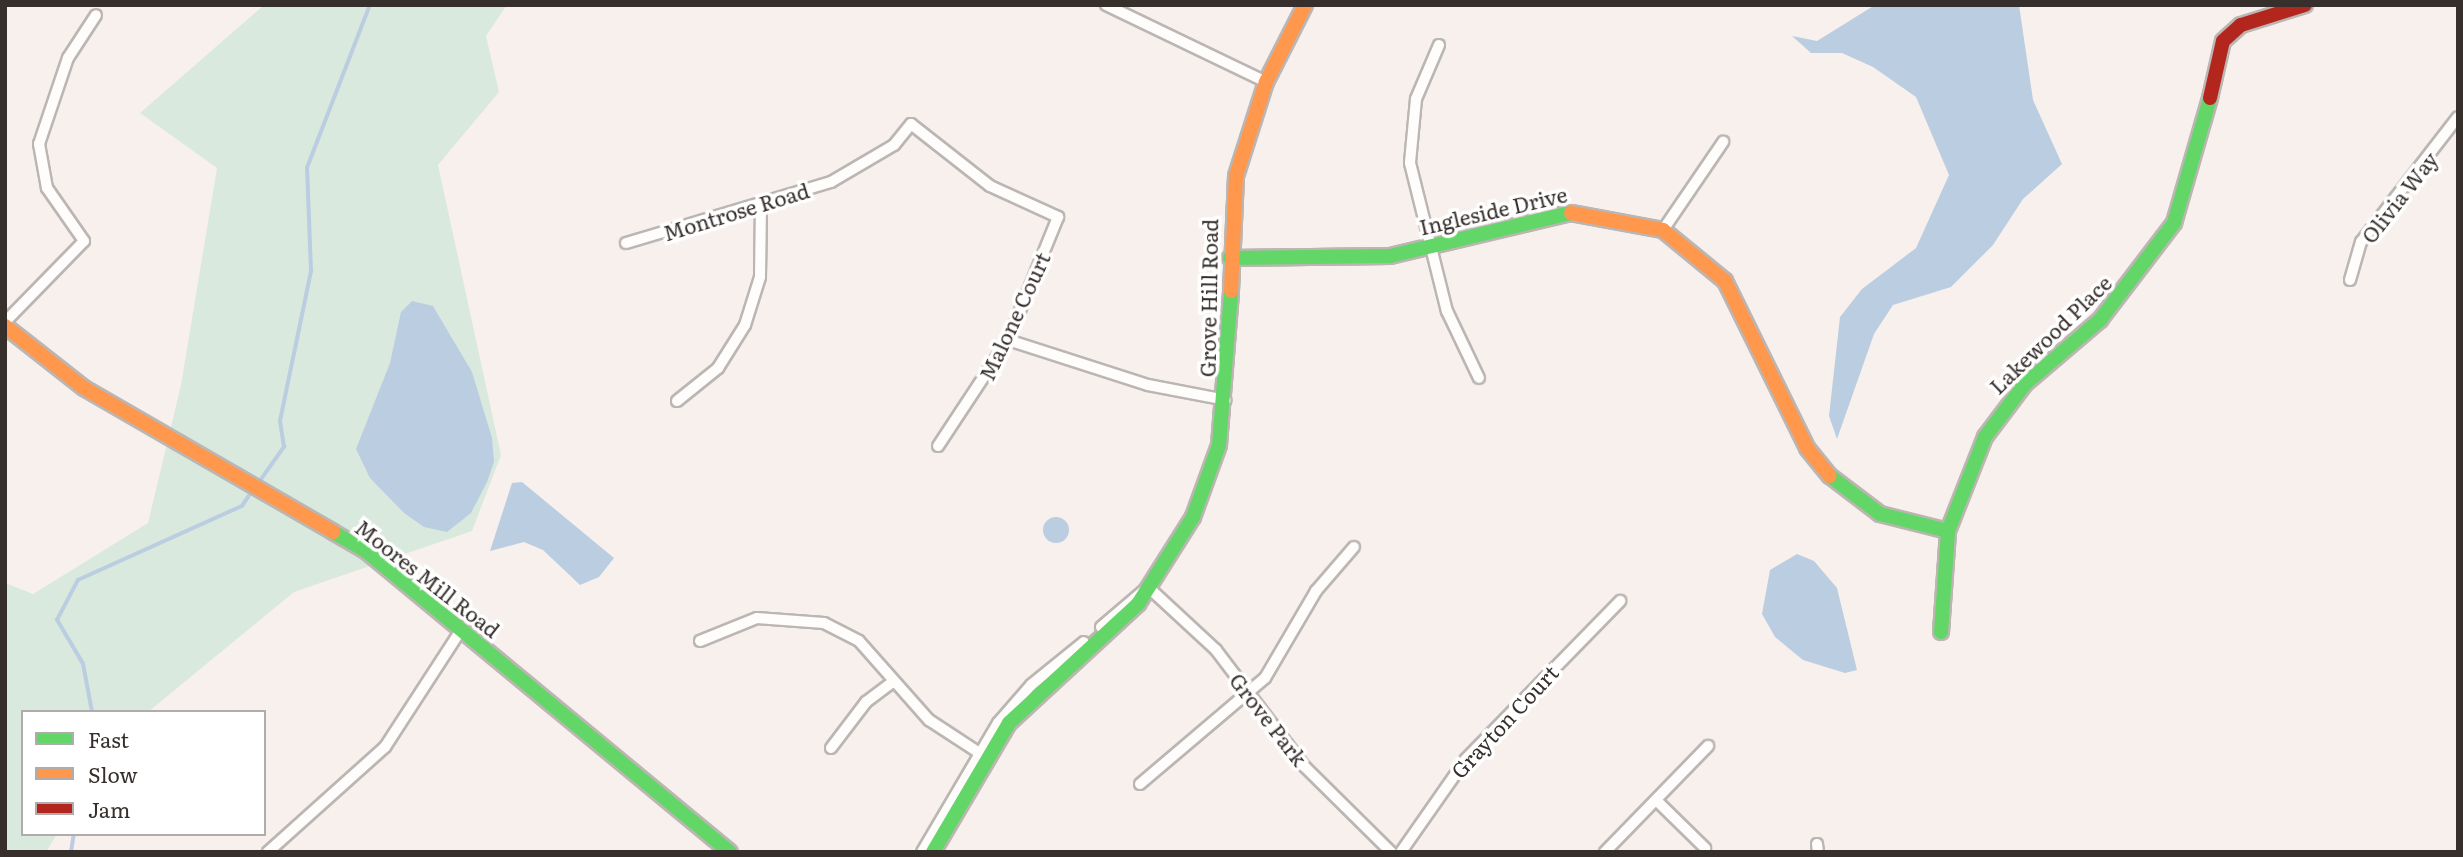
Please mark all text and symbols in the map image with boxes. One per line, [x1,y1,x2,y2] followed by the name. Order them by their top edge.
[2356,146,2442,248] street label: Olivia Way
[660,177,812,245] street label: Montrose Road
[1417,181,1569,239] street label: Ingleside Drive
[1194,219,1222,377] street label: Grove Hill Road
[973,248,1055,384] street label: Malone Court
[1984,270,2116,398] street label: Lakewood Place
[351,514,505,642] street label: Moores Mill Road
[1445,659,1563,783] street label: Grayton Court
[1225,668,1313,770] street label: Grove Park
[21,710,266,836] legend
[88,723,129,754] text: Fast
[88,758,138,789] text: Slow
[88,793,130,824] text: Jam

